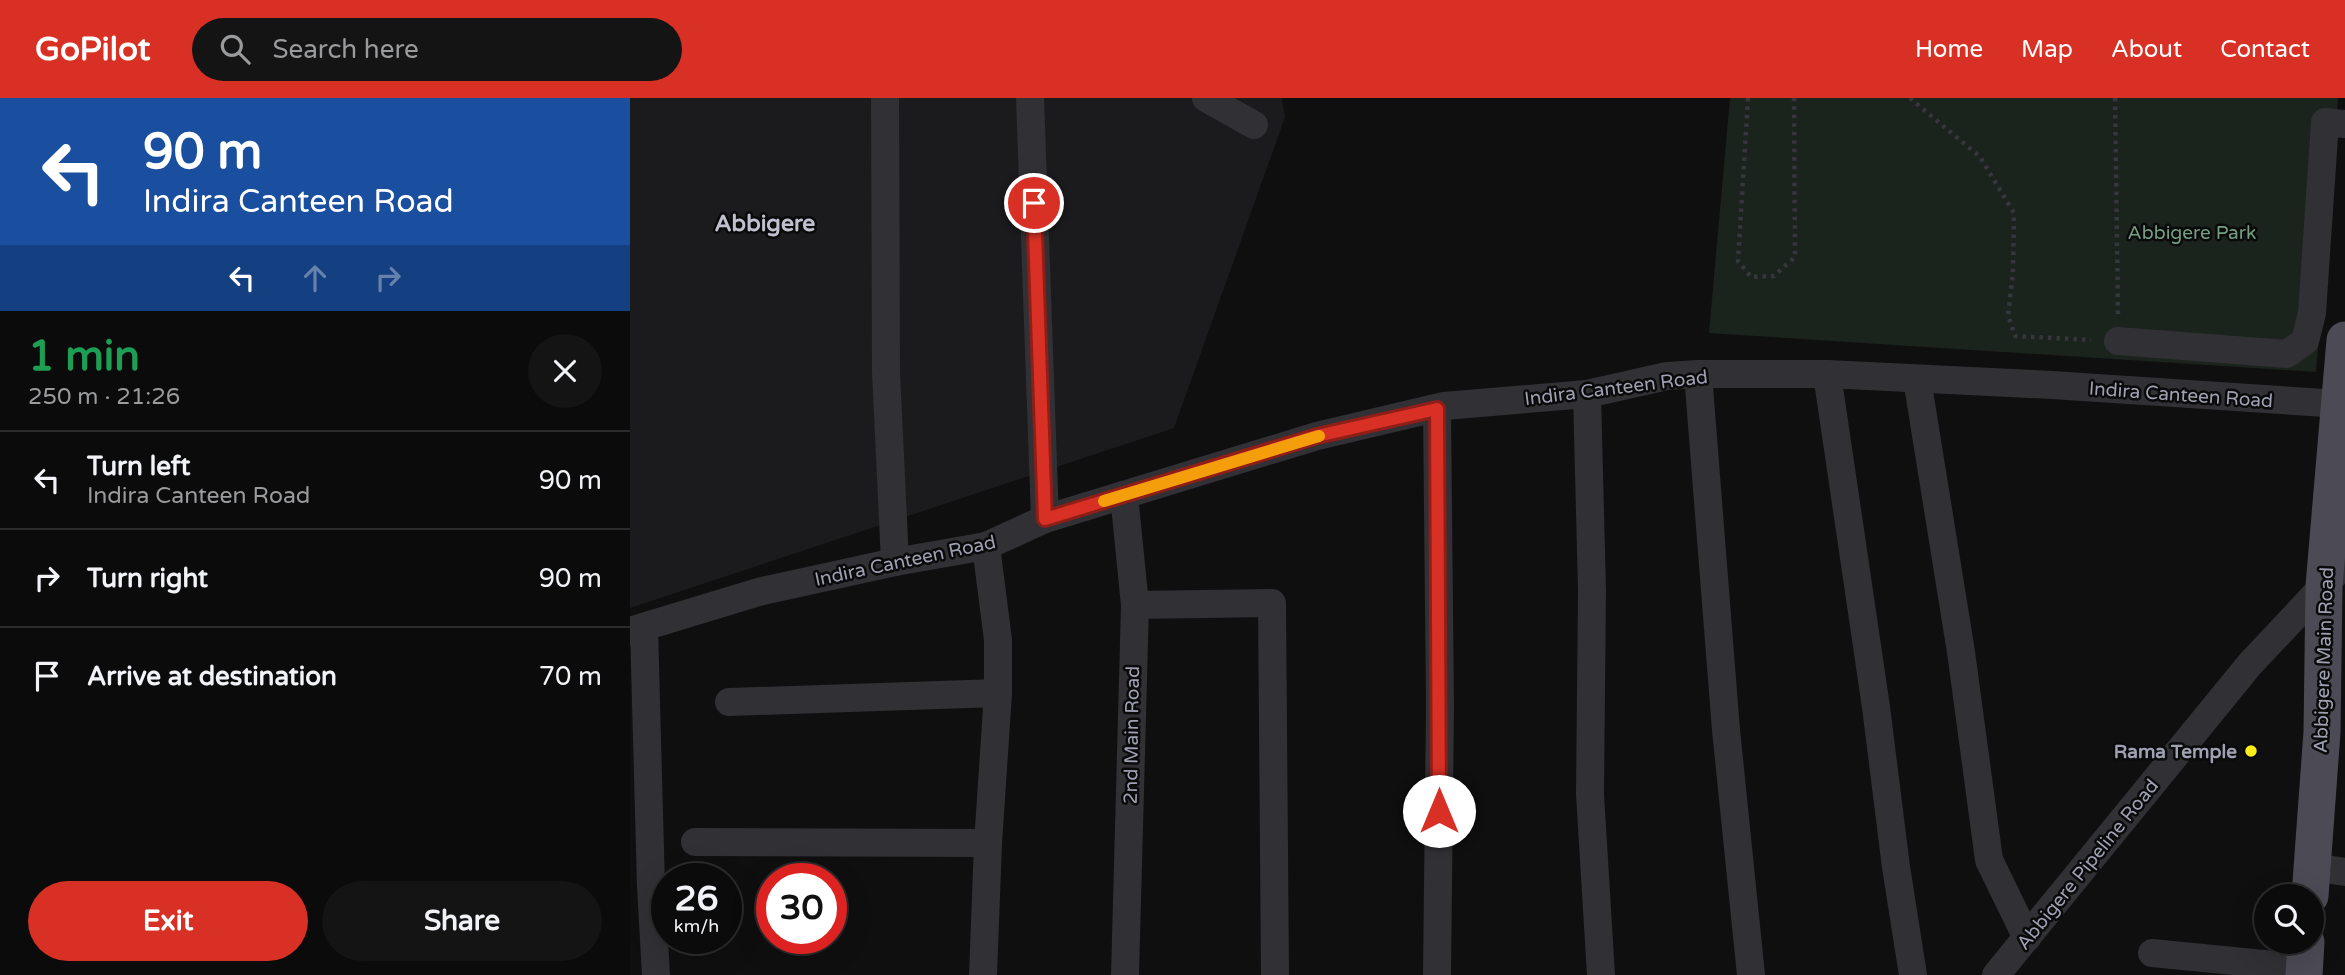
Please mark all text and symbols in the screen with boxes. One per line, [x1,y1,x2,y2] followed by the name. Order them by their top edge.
[192,18,682,81] search box
[35,30,150,69] text: GoPilot
[216,30,254,68] icon: search
[272,34,419,65] text: Search here
[1915,35,1983,64] text: Home
[2021,35,2073,64] text: Map
[2111,35,2182,64] text: About
[2220,35,2310,64] text: Contact
[143,123,262,182] text: 90 m
[28,126,119,217] icon: left
[1004,173,1064,233] pin
[143,183,454,221] text: Indira Canteen Road
[1015,184,1053,222] icon: arrive
[715,210,815,238] district label: Abbigere
[2128,222,2256,244] park label: Abbigere Park
[223,259,261,297] icon: left
[296,259,334,297] icon: ahead
[369,259,407,297] icon: right
[28,331,140,382] text: 1 min
[528,334,602,408] button: close
[1523,366,1709,410] street label: Indira Canteen Road
[2088,378,2274,412] street label: Indira Canteen Road
[28,383,180,411] text: 250 m · 21:26
[87,451,190,482] text: Turn left
[28,461,66,499] icon: left
[539,465,602,496] text: 90 m
[87,482,310,510] text: Indira Canteen Road
[813,531,998,591] street label: Indira Canteen Road
[28,559,66,597] icon: right
[87,563,208,594] text: Turn right
[539,563,602,594] text: 90 m
[2310,567,2338,753] street label: Abbigere Main Road
[28,657,66,695] icon: arrive
[87,661,337,692] text: Arrive at destination
[539,661,602,692] text: 70 m
[1120,666,1144,804] street label: 2nd Main Road
[2114,741,2237,764] place label: Rama Temple
[2243,743,2259,759] marker: Rama Temple
[1402,774,1476,848] position arrow
[2012,775,2163,954] street label: Abbigere Pipeline Road
[756,863,847,954] speed limit sign: 30
[675,878,718,920] text: 26
[28,881,308,961] button: Exit
[322,881,602,961] button: Share
[2254,884,2324,954] map controls
[2254,884,2324,954] button: search
[674,915,719,937] text: km/h

